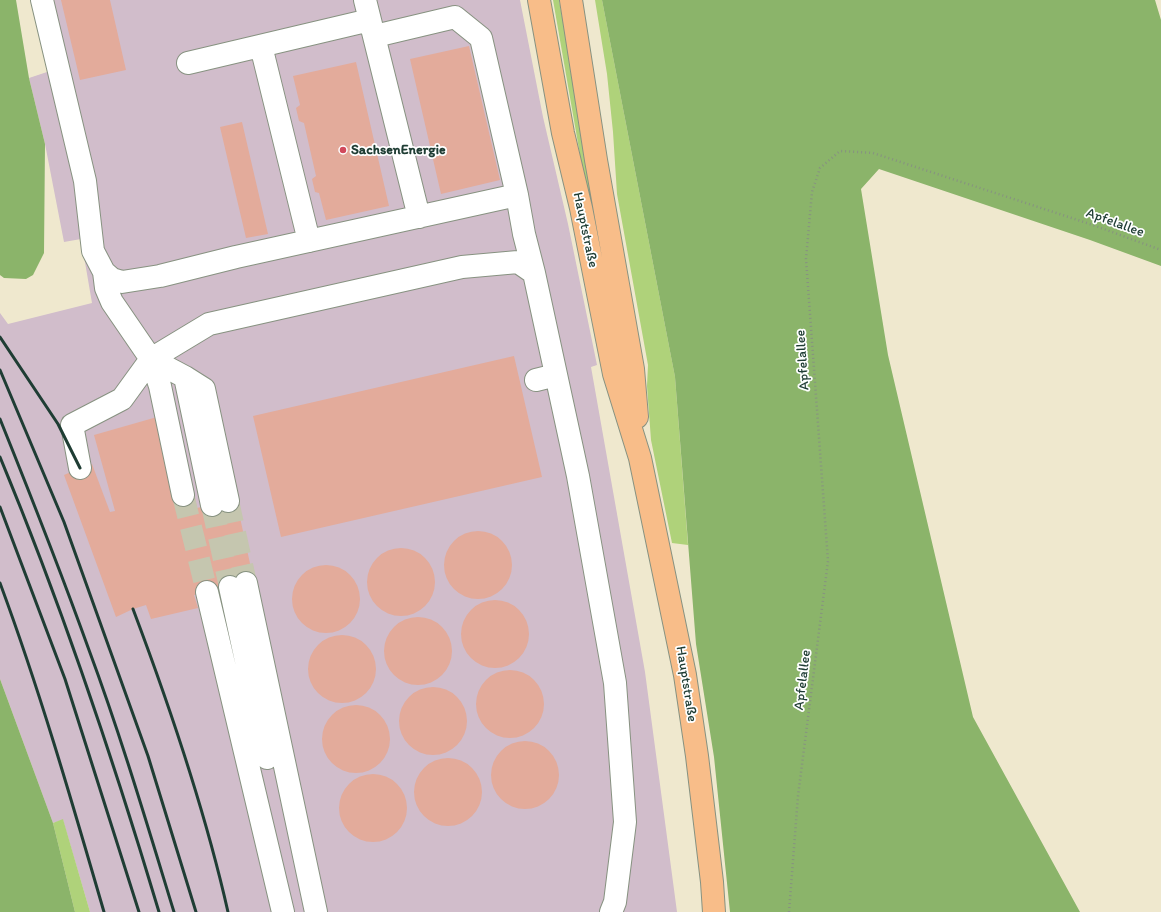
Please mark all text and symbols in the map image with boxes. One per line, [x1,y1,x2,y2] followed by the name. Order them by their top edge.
[351,142,446,158] place label: SachsenEnergie
[338,145,348,155] marker: SachsenEnergie
[569,191,601,269] street label: Hauptstraße
[1084,205,1146,241] street label: Apfelallee
[793,329,813,391] street label: Apfelallee
[672,645,700,723] street label: Hauptstraße
[791,649,815,711] street label: Apfelallee

